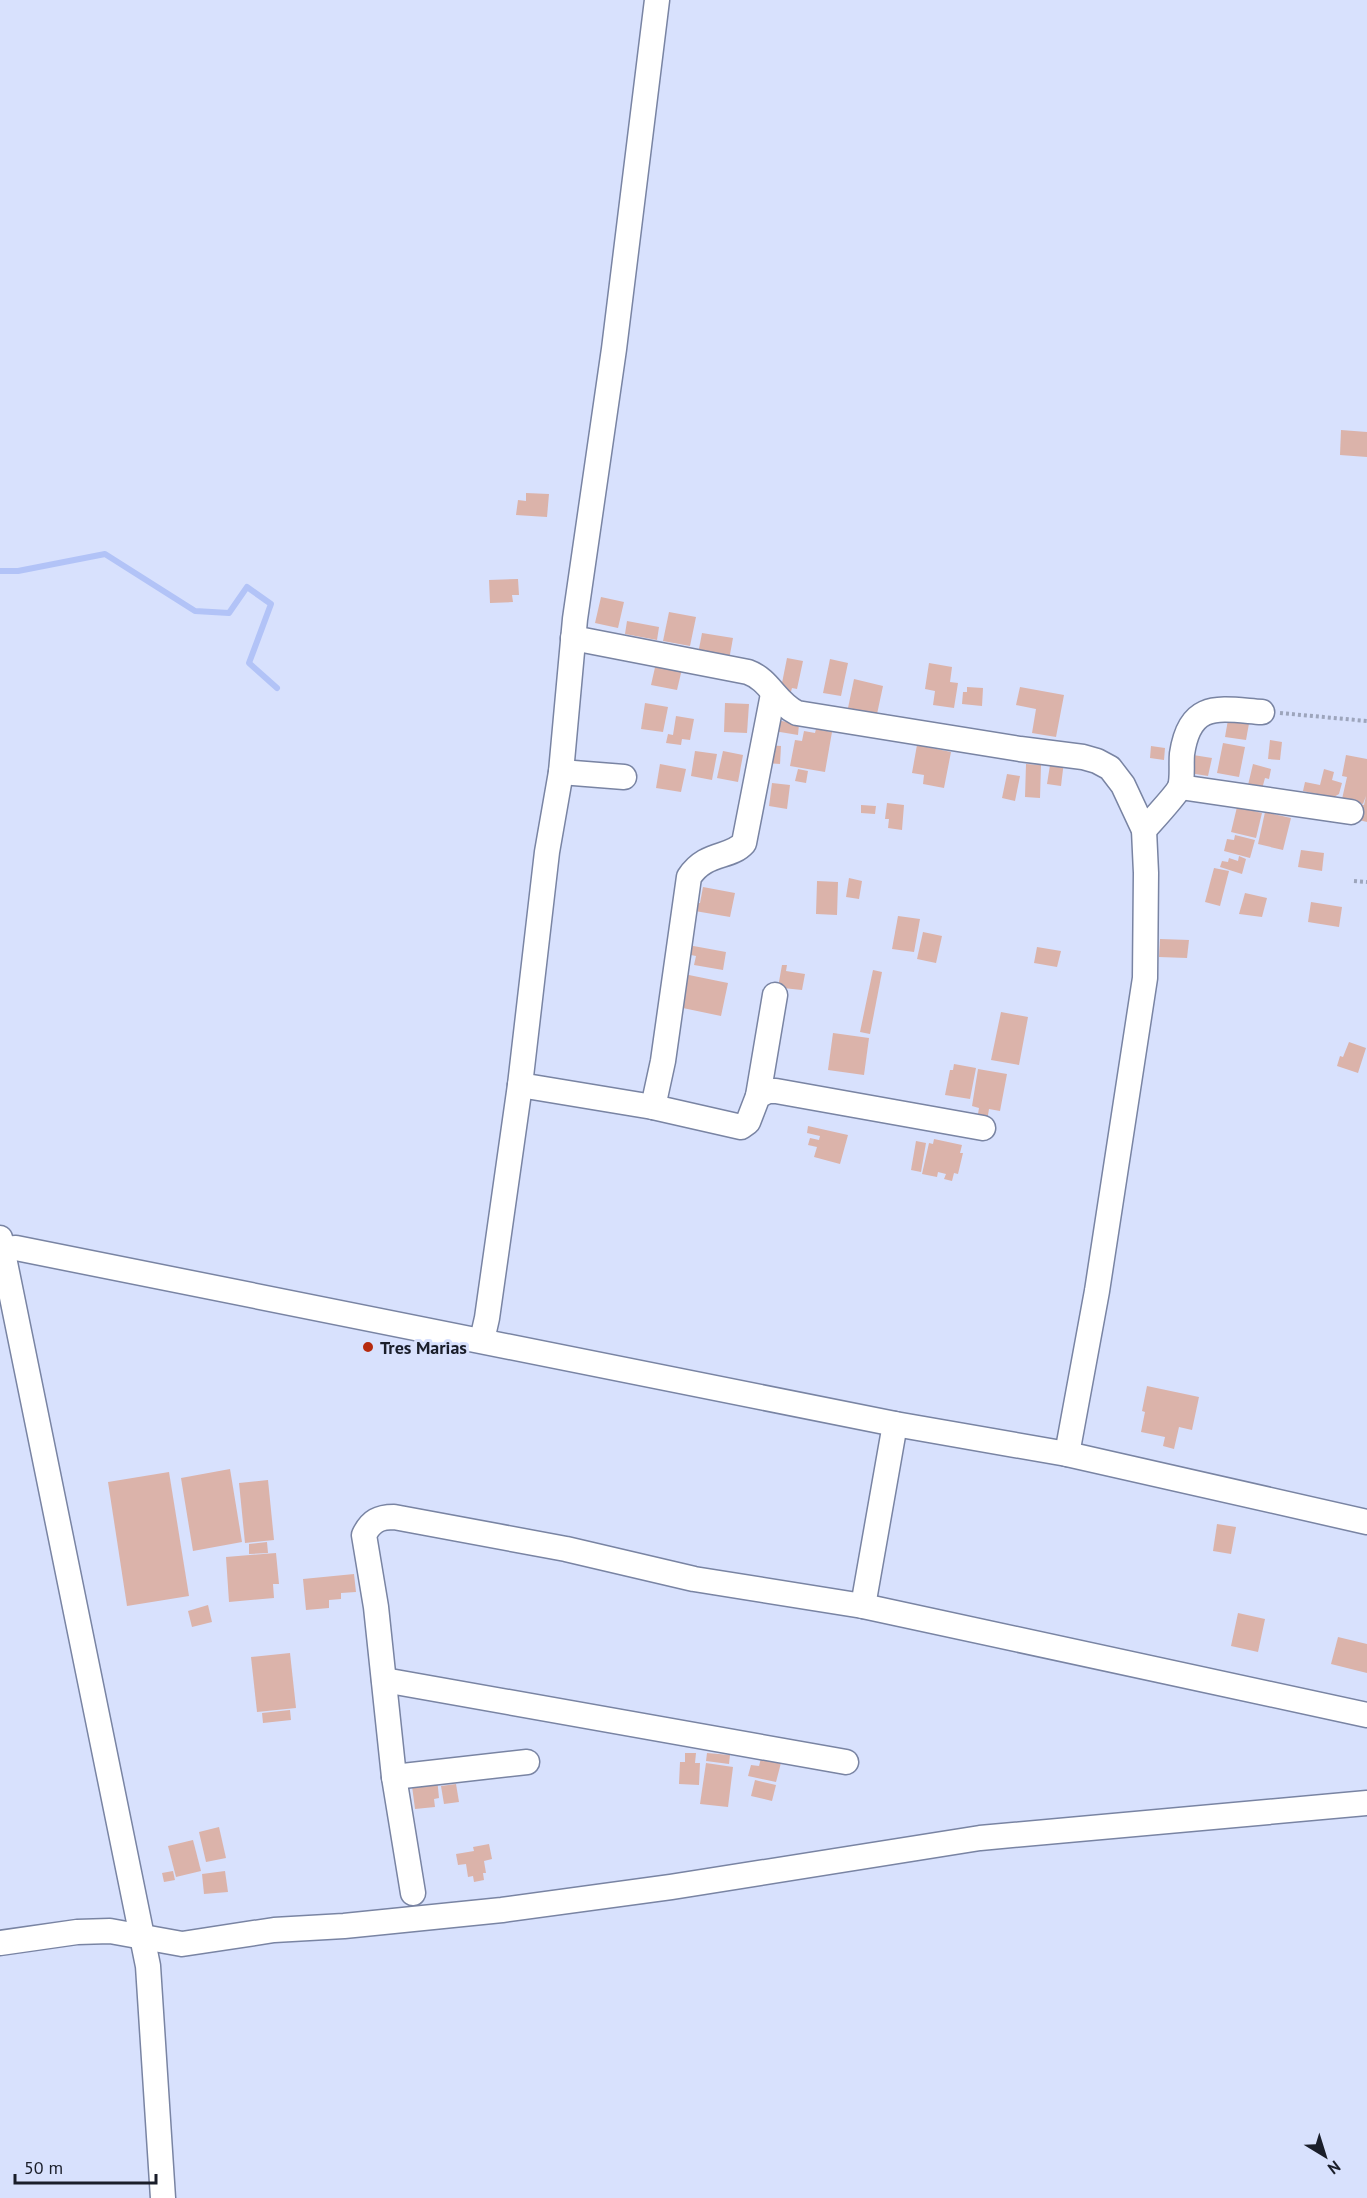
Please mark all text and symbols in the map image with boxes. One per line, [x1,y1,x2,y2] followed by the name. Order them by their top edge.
[380,1336,467,1359] place label: Tres Marias
[361,1340,375,1354] marker: Tres Marias
[1295,2126,1355,2186] north arrow
[15,2147,156,2185] scale bar
[24,2156,63,2179] text: 50 m
[1324,2157,1345,2179] text: N

